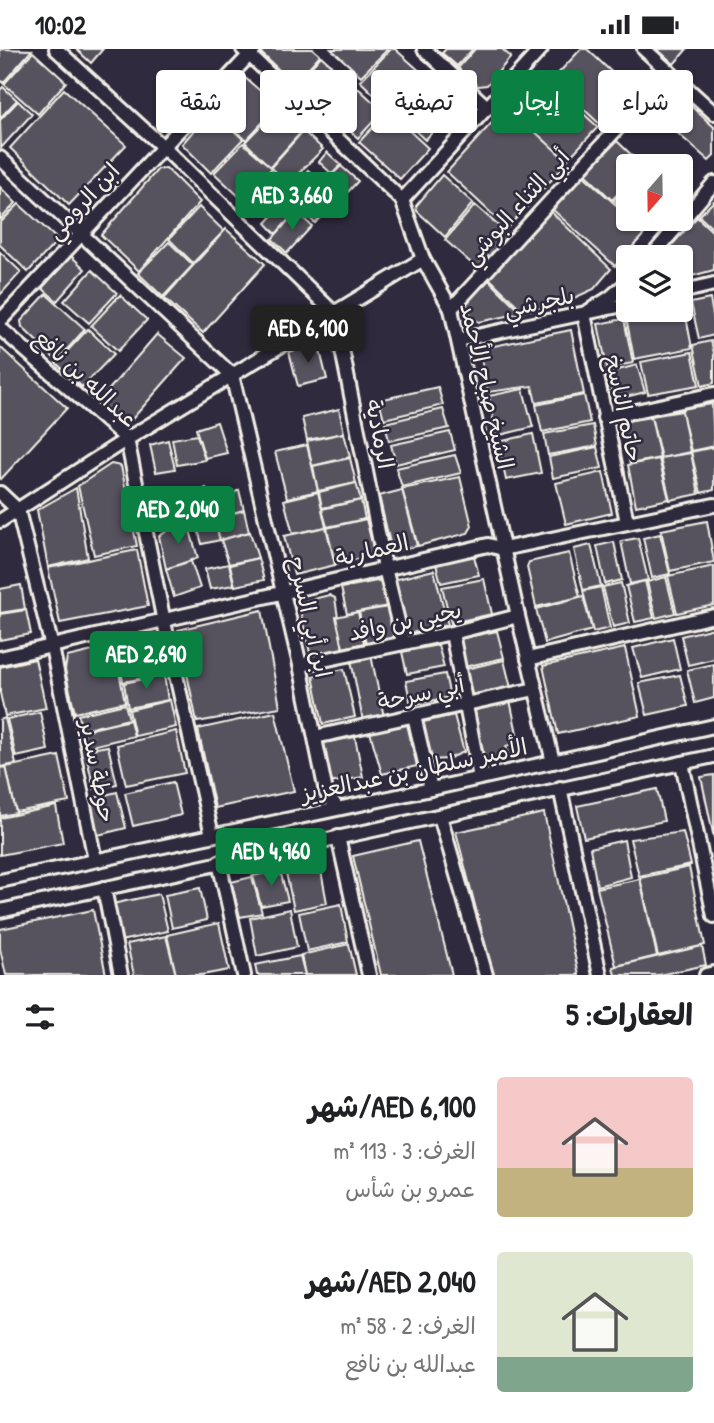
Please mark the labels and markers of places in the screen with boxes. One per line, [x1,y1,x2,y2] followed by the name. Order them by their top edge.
[212,173,372,232] pin: AED 3,660
[228,305,388,365] pin: AED 6,100
[98,487,258,546] pin: AED 2,040
[66,631,226,691] pin: AED 2,690
[191,829,351,888] pin: AED 4,960

